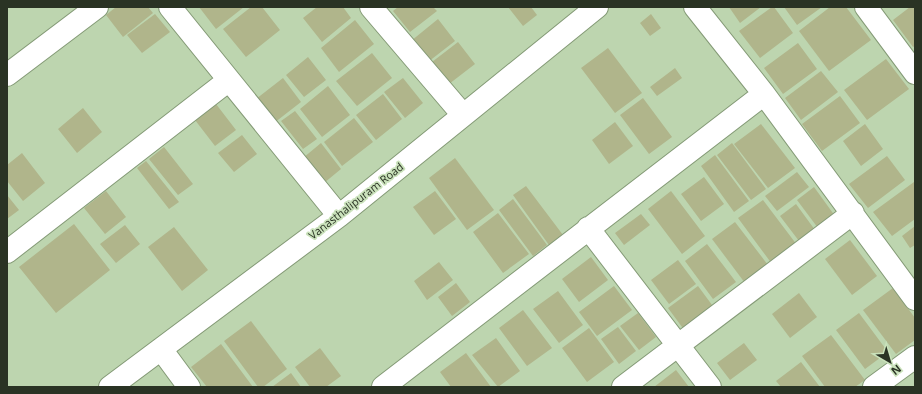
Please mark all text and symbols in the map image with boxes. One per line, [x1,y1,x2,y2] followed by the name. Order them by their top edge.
[305,159,406,242] street label: Vanasthalipuram Road
[870,342,910,382] north arrow
[888,362,905,379] text: N

